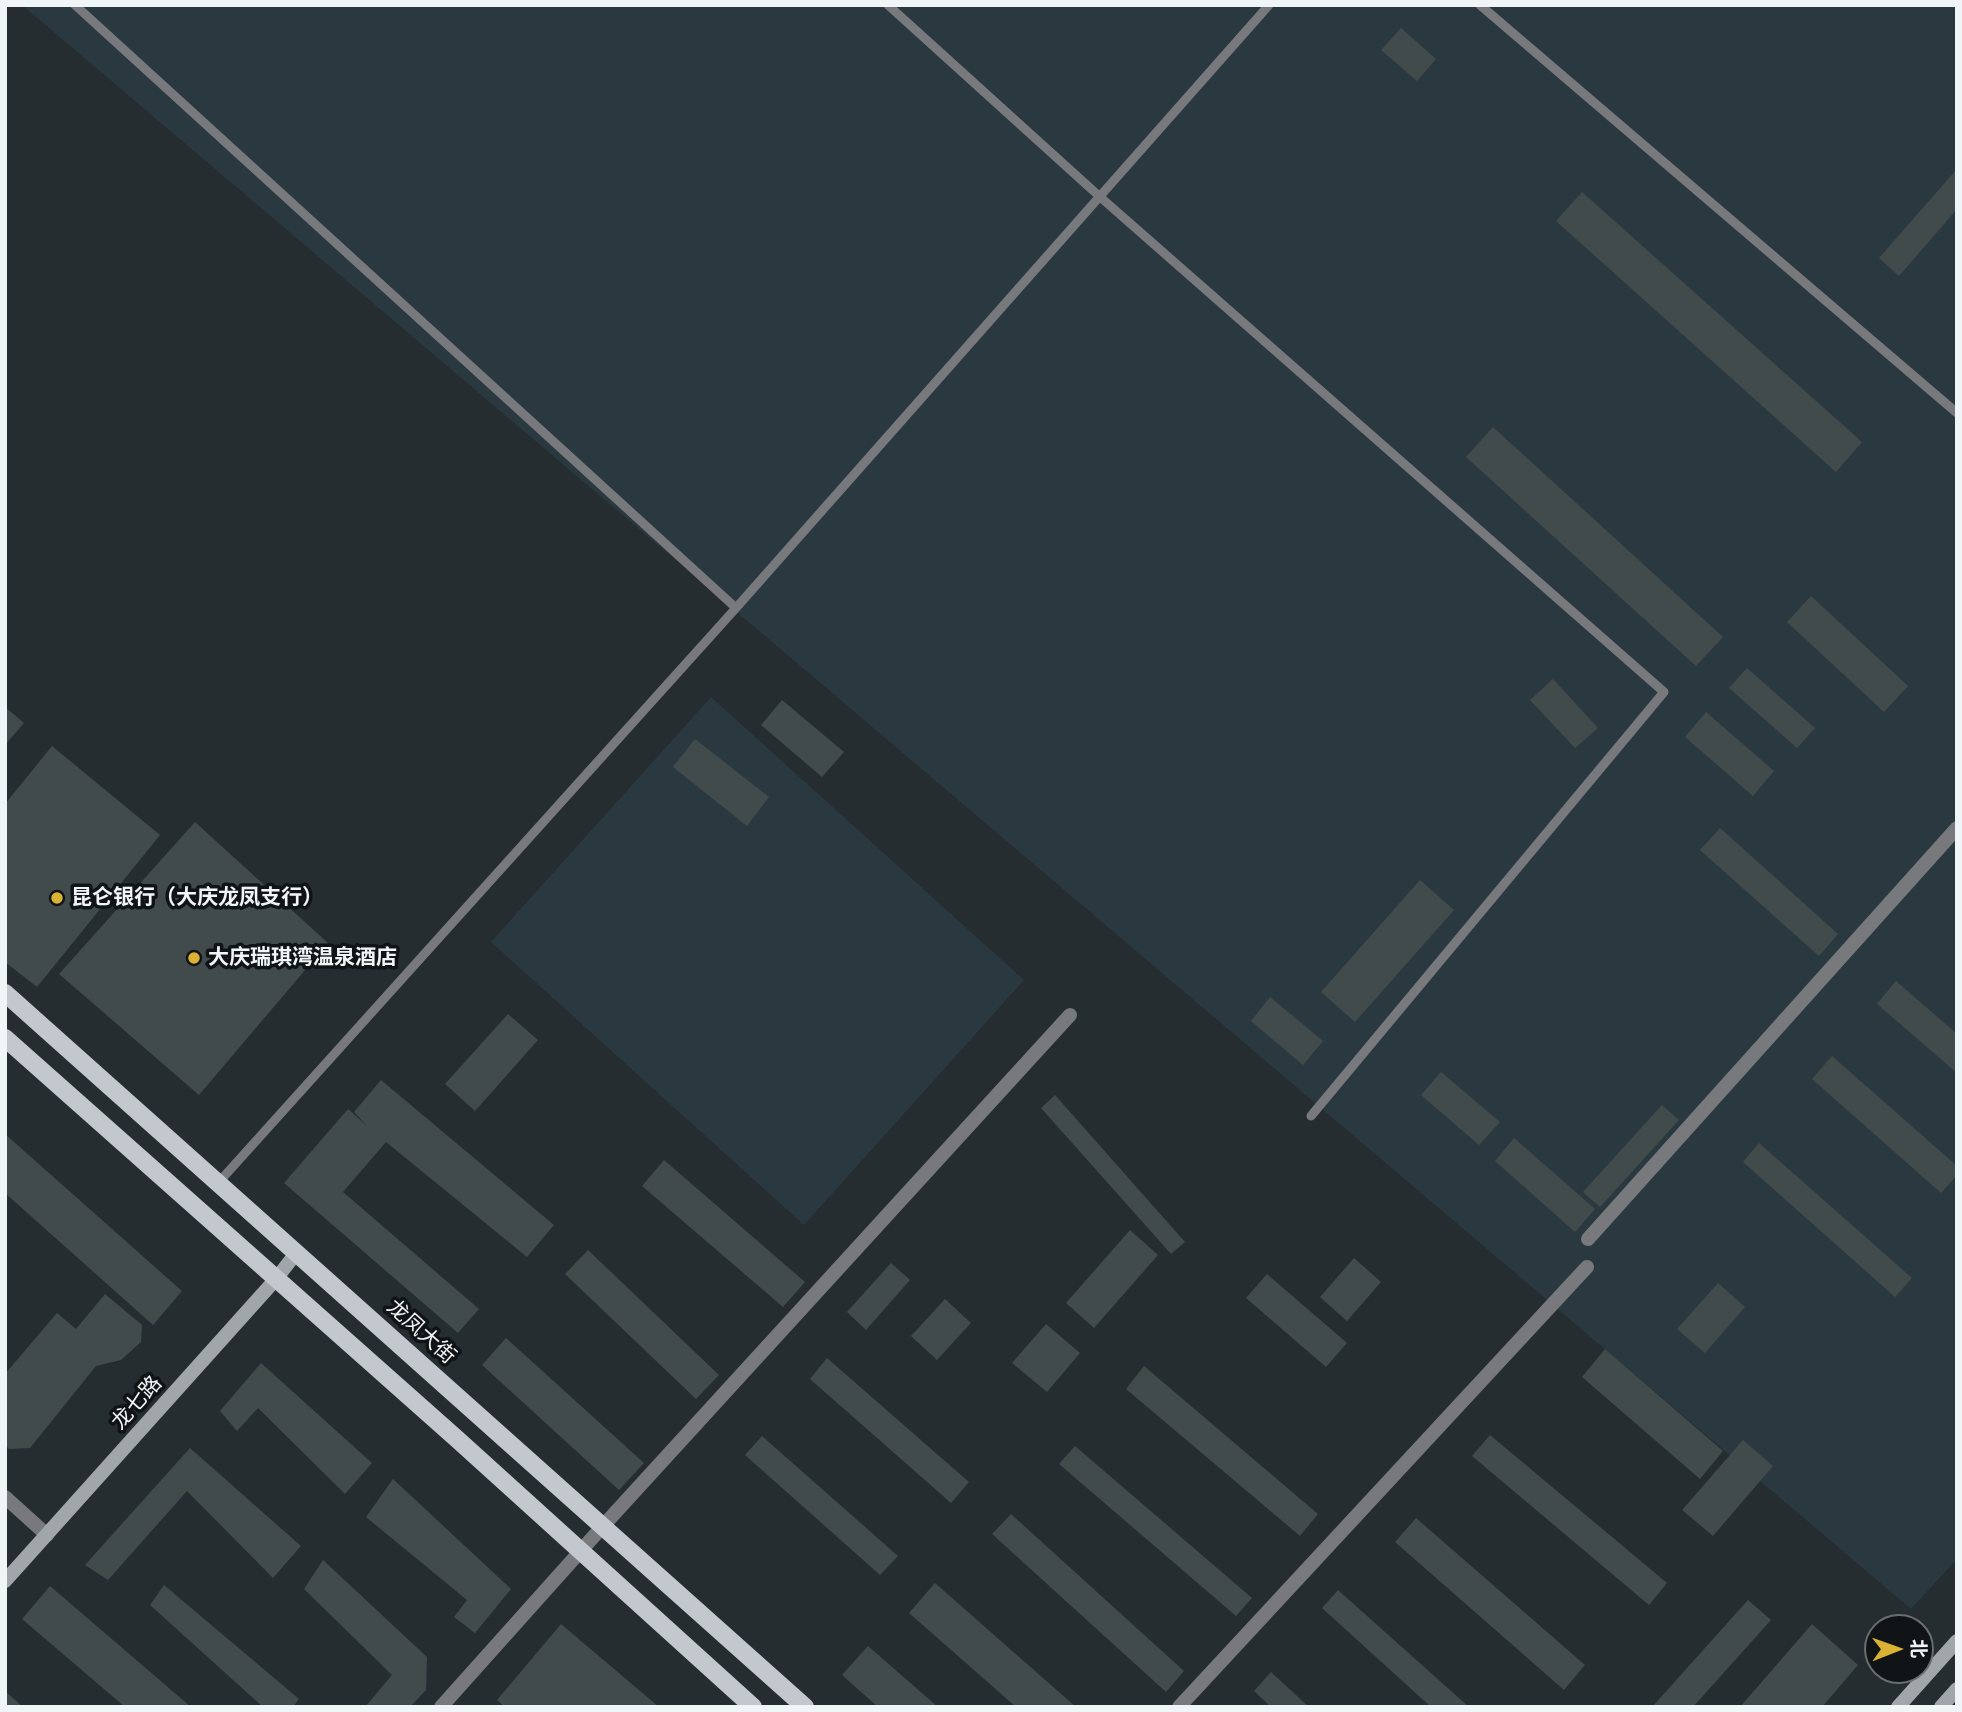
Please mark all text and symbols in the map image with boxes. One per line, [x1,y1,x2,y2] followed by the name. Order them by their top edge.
[71,885,323,911] place label: 昆仑银行（大庆龙凤支行）
[49,890,65,906] marker: 昆仑银行（大庆龙凤支行）
[208,945,397,971] place label: 大庆瑞琪湾温泉酒店
[186,950,202,966] marker: 大庆瑞琪湾温泉酒店
[381,1295,461,1369] street label: 龙凤大街
[107,1371,167,1435] street label: 龙七路
[1864,1614,1934,1684] north arrow
[1907,1639,1930,1658] text: 北

